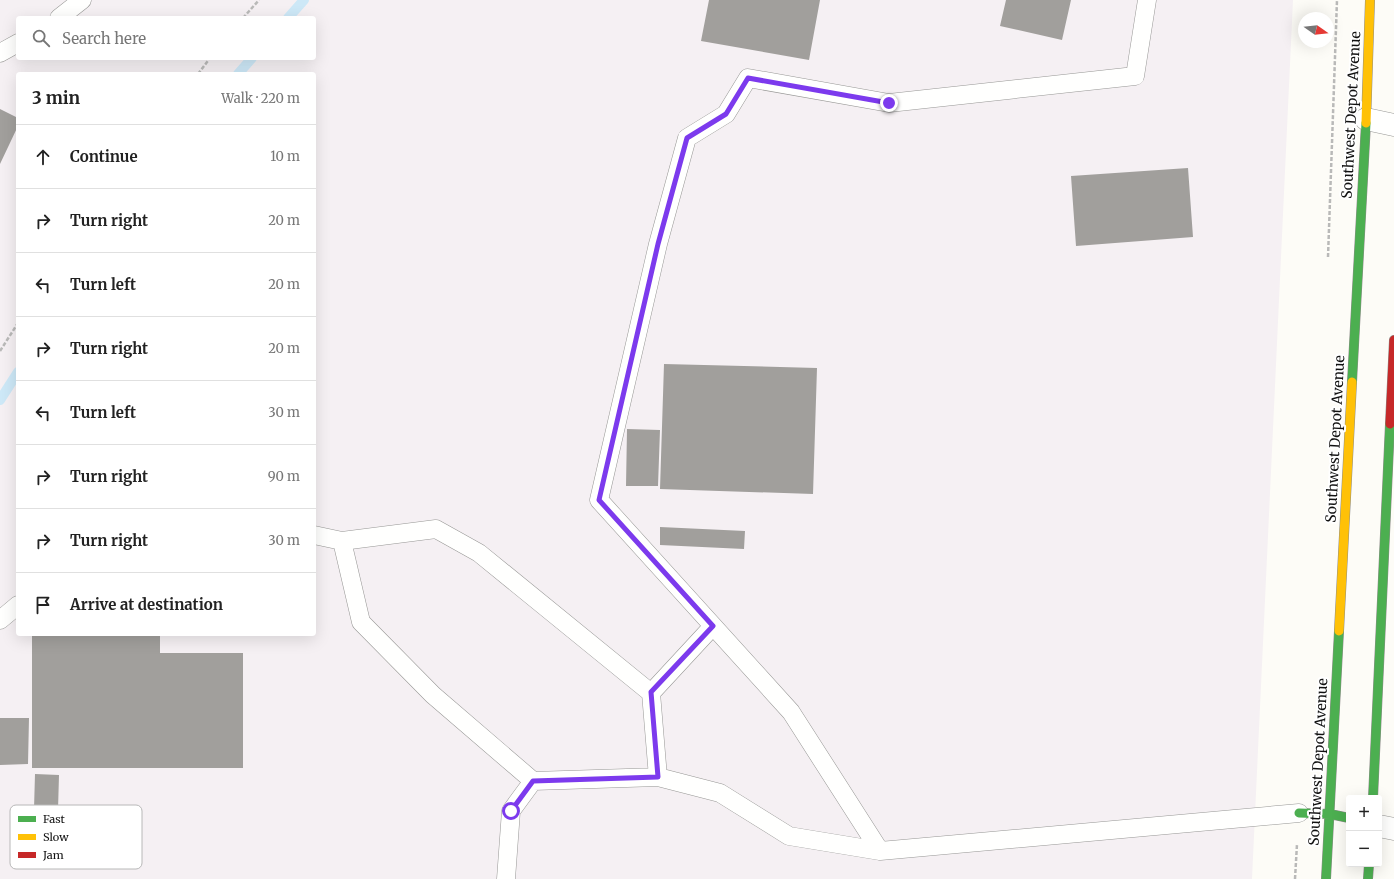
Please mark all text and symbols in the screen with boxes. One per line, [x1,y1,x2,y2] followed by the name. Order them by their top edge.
[1298,12,1334,48] north arrow
[16,16,316,60] search box
[30,27,52,49] icon: search
[62,29,146,48] text: Search here
[1338,31,1364,199] street label: Southwest Depot Avenue
[32,87,80,109] text: 3 min
[221,90,300,107] text: Walk · 220 m
[880,94,898,112] route end
[32,146,54,168] icon: ahead
[70,147,138,166] text: Continue
[270,148,300,165] text: 10 m
[32,210,54,232] icon: right
[70,211,148,230] text: Turn right
[268,212,300,229] text: 20 m
[32,274,54,296] icon: left
[70,275,136,294] text: Turn left
[268,276,300,293] text: 20 m
[32,338,54,360] icon: right
[70,339,148,358] text: Turn right
[268,340,300,357] text: 20 m
[1322,355,1348,523] street label: Southwest Depot Avenue
[32,402,54,424] icon: left
[70,403,136,422] text: Turn left
[268,404,300,421] text: 30 m
[32,466,54,488] icon: right
[70,467,148,486] text: Turn right
[268,468,300,485] text: 90 m
[32,530,54,552] icon: right
[70,531,148,550] text: Turn right
[268,532,300,549] text: 30 m
[32,594,54,616] icon: arrive
[70,595,223,614] text: Arrive at destination
[1305,678,1331,846] street label: Southwest Depot Avenue
[1346,795,1382,867] map controls
[1346,795,1382,831] button: +
[502,802,520,820] route start
[10,805,142,869] legend
[43,812,66,826] text: Fast
[43,830,69,844] text: Slow
[1346,831,1382,867] button: −
[42,848,64,862] text: Jam

